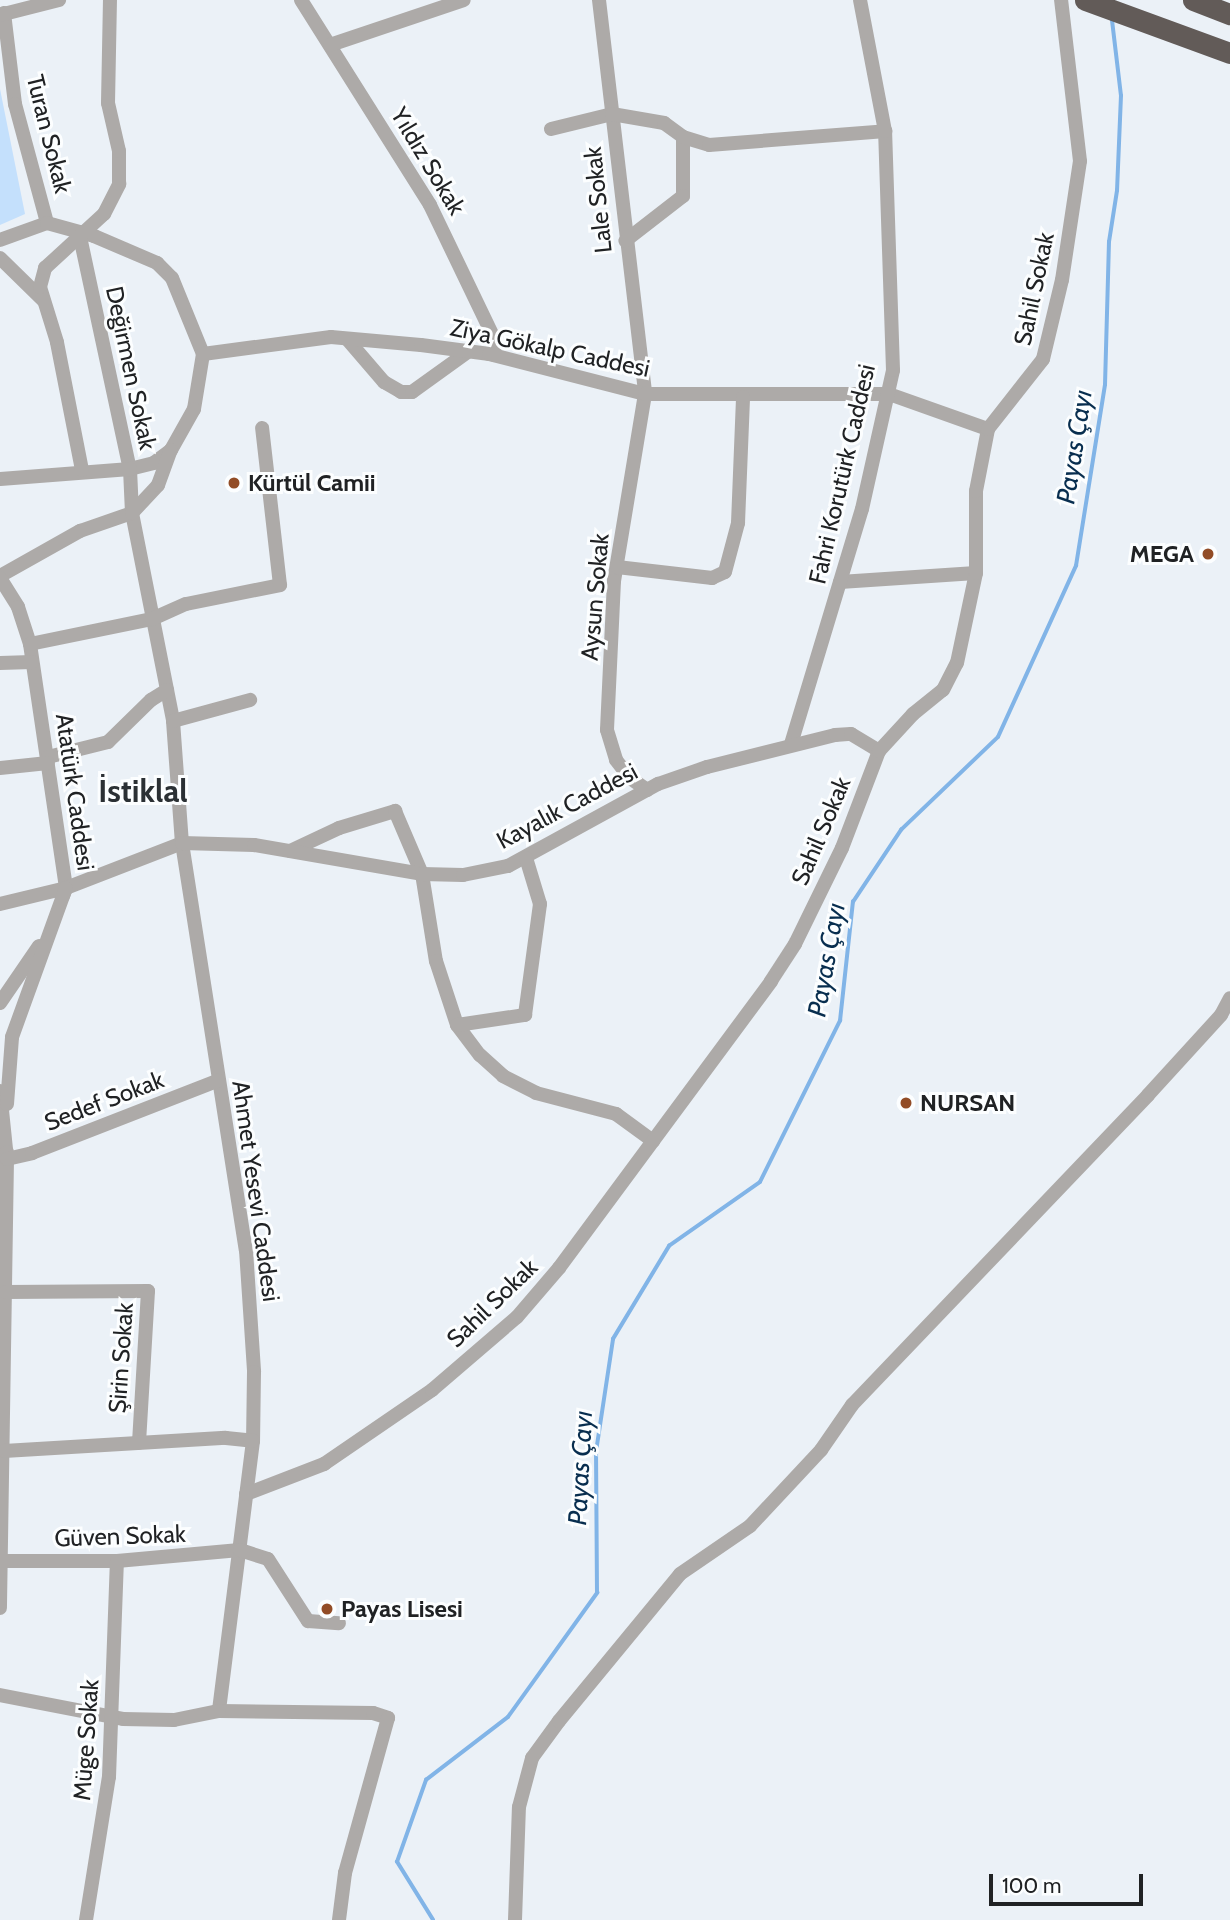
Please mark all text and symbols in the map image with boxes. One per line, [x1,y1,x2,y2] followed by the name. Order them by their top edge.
[20,72,78,196] street label: Turan Sokak
[385,102,471,220] street label: Yıldız Sokak
[578,145,618,255] street label: Lale Sokak
[1008,230,1060,348] street label: Sahil Sokak
[100,284,162,452] street label: Değirmen Sokak
[448,313,652,383] street label: Ziya Gökalp Caddesi
[803,361,881,587] street label: Fahri Korutürk Caddesi
[1051,388,1099,506] water label: Payas Çayı
[248,469,376,497] place label: Kürtül Camii
[226,475,242,491] marker: Kürtül Camii
[575,532,615,662] street label: Aysun Sokak
[1130,540,1194,568] place label: MEGA
[1200,546,1216,562] marker: MEGA
[50,712,100,872] street label: Atatürk Caddesi
[492,757,642,855] street label: Kayalık Caddesi
[98,772,188,810] district label: İstiklal
[785,773,857,889] street label: Sahil Sokak
[802,901,852,1019] water label: Payas Çayı
[40,1065,168,1137] street label: Sedef Sokak
[226,1079,286,1303] street label: Ahmet Yesevi Caddesi
[920,1089,1015,1117] place label: NURSAN
[898,1095,914,1111] marker: NURSAN
[441,1253,543,1353] street label: Sahil Sokak
[103,1302,139,1414] street label: Şirin Sokak
[562,1410,600,1526] water label: Payas Çayı
[54,1519,186,1553] street label: Güven Sokak
[341,1595,463,1623] place label: Payas Lisesi
[319,1601,335,1617] marker: Payas Lisesi
[67,1678,105,1802] street label: Müge Sokak
[992,1860,1146,1904] scale bar
[1002,1873,1061,1898] text: 100 m

